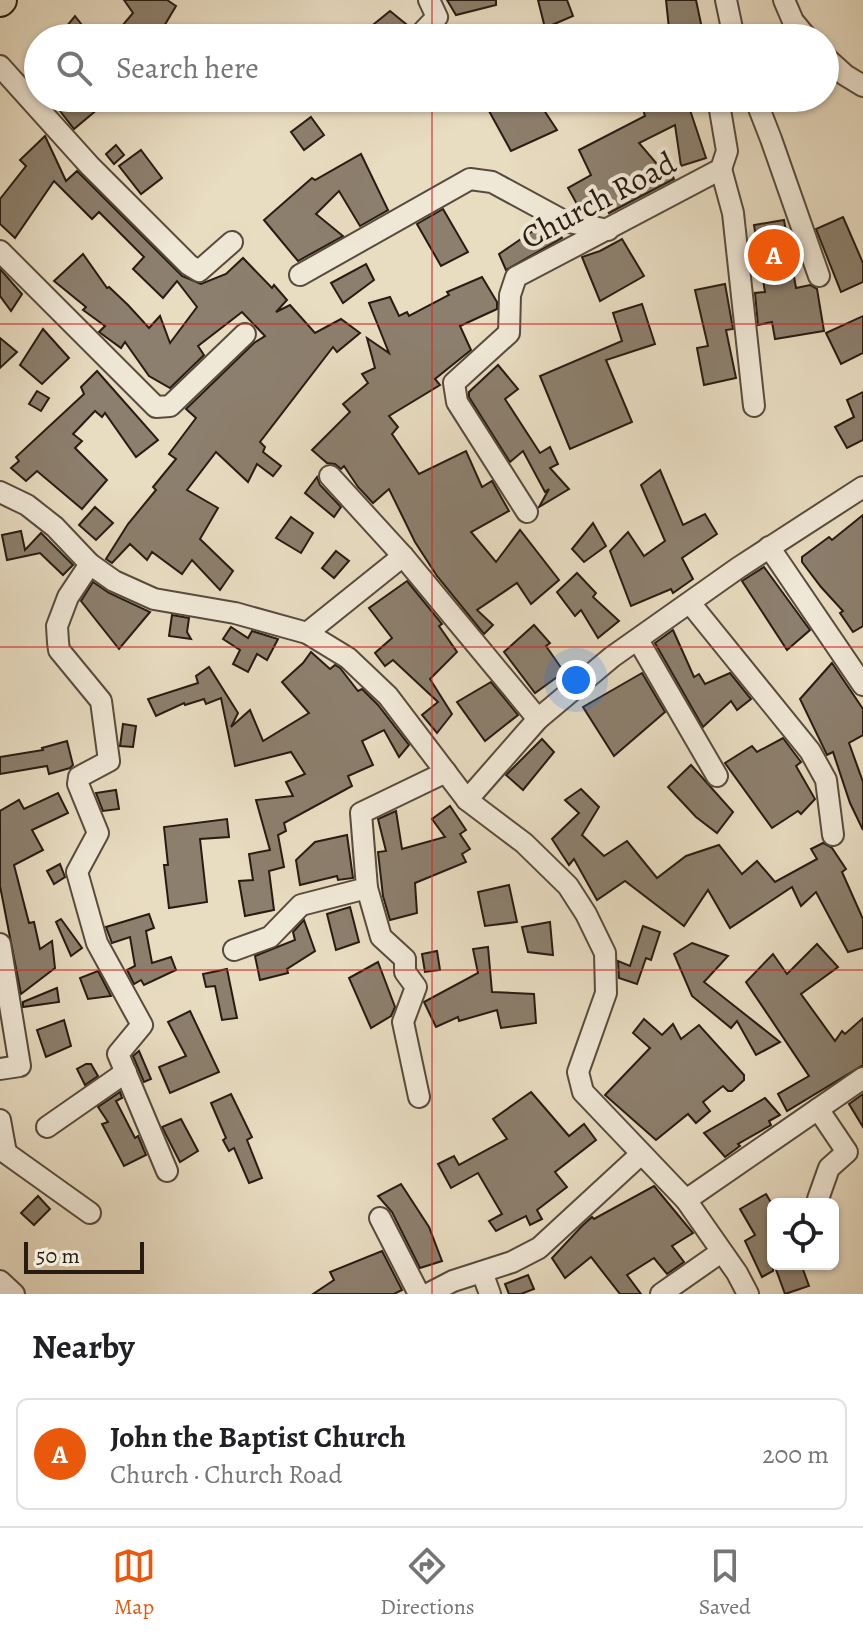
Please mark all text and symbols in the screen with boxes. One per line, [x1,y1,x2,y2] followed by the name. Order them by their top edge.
[24,24,839,112] search box
[52,46,96,90] icon: search
[116,48,259,88] text: Search here
[513,140,684,259] street label: Church Road
[748,225,800,285] pin: A
[556,660,596,700] your location
[767,1198,839,1270] map controls
[767,1198,839,1270] button: locate
[24,1238,144,1274] scale bar
[36,1241,80,1271] text: 50 m
[32,1323,135,1370] text: Nearby
[110,1417,406,1457] text: John the Baptist Church
[52,1437,68,1472] text: A
[762,1437,829,1472] text: 200 m
[110,1457,342,1492] text: Church · Church Road
[112,1544,156,1622] tab: Map
[380,1544,475,1622] tab: Directions
[699,1544,751,1622] tab: Saved

